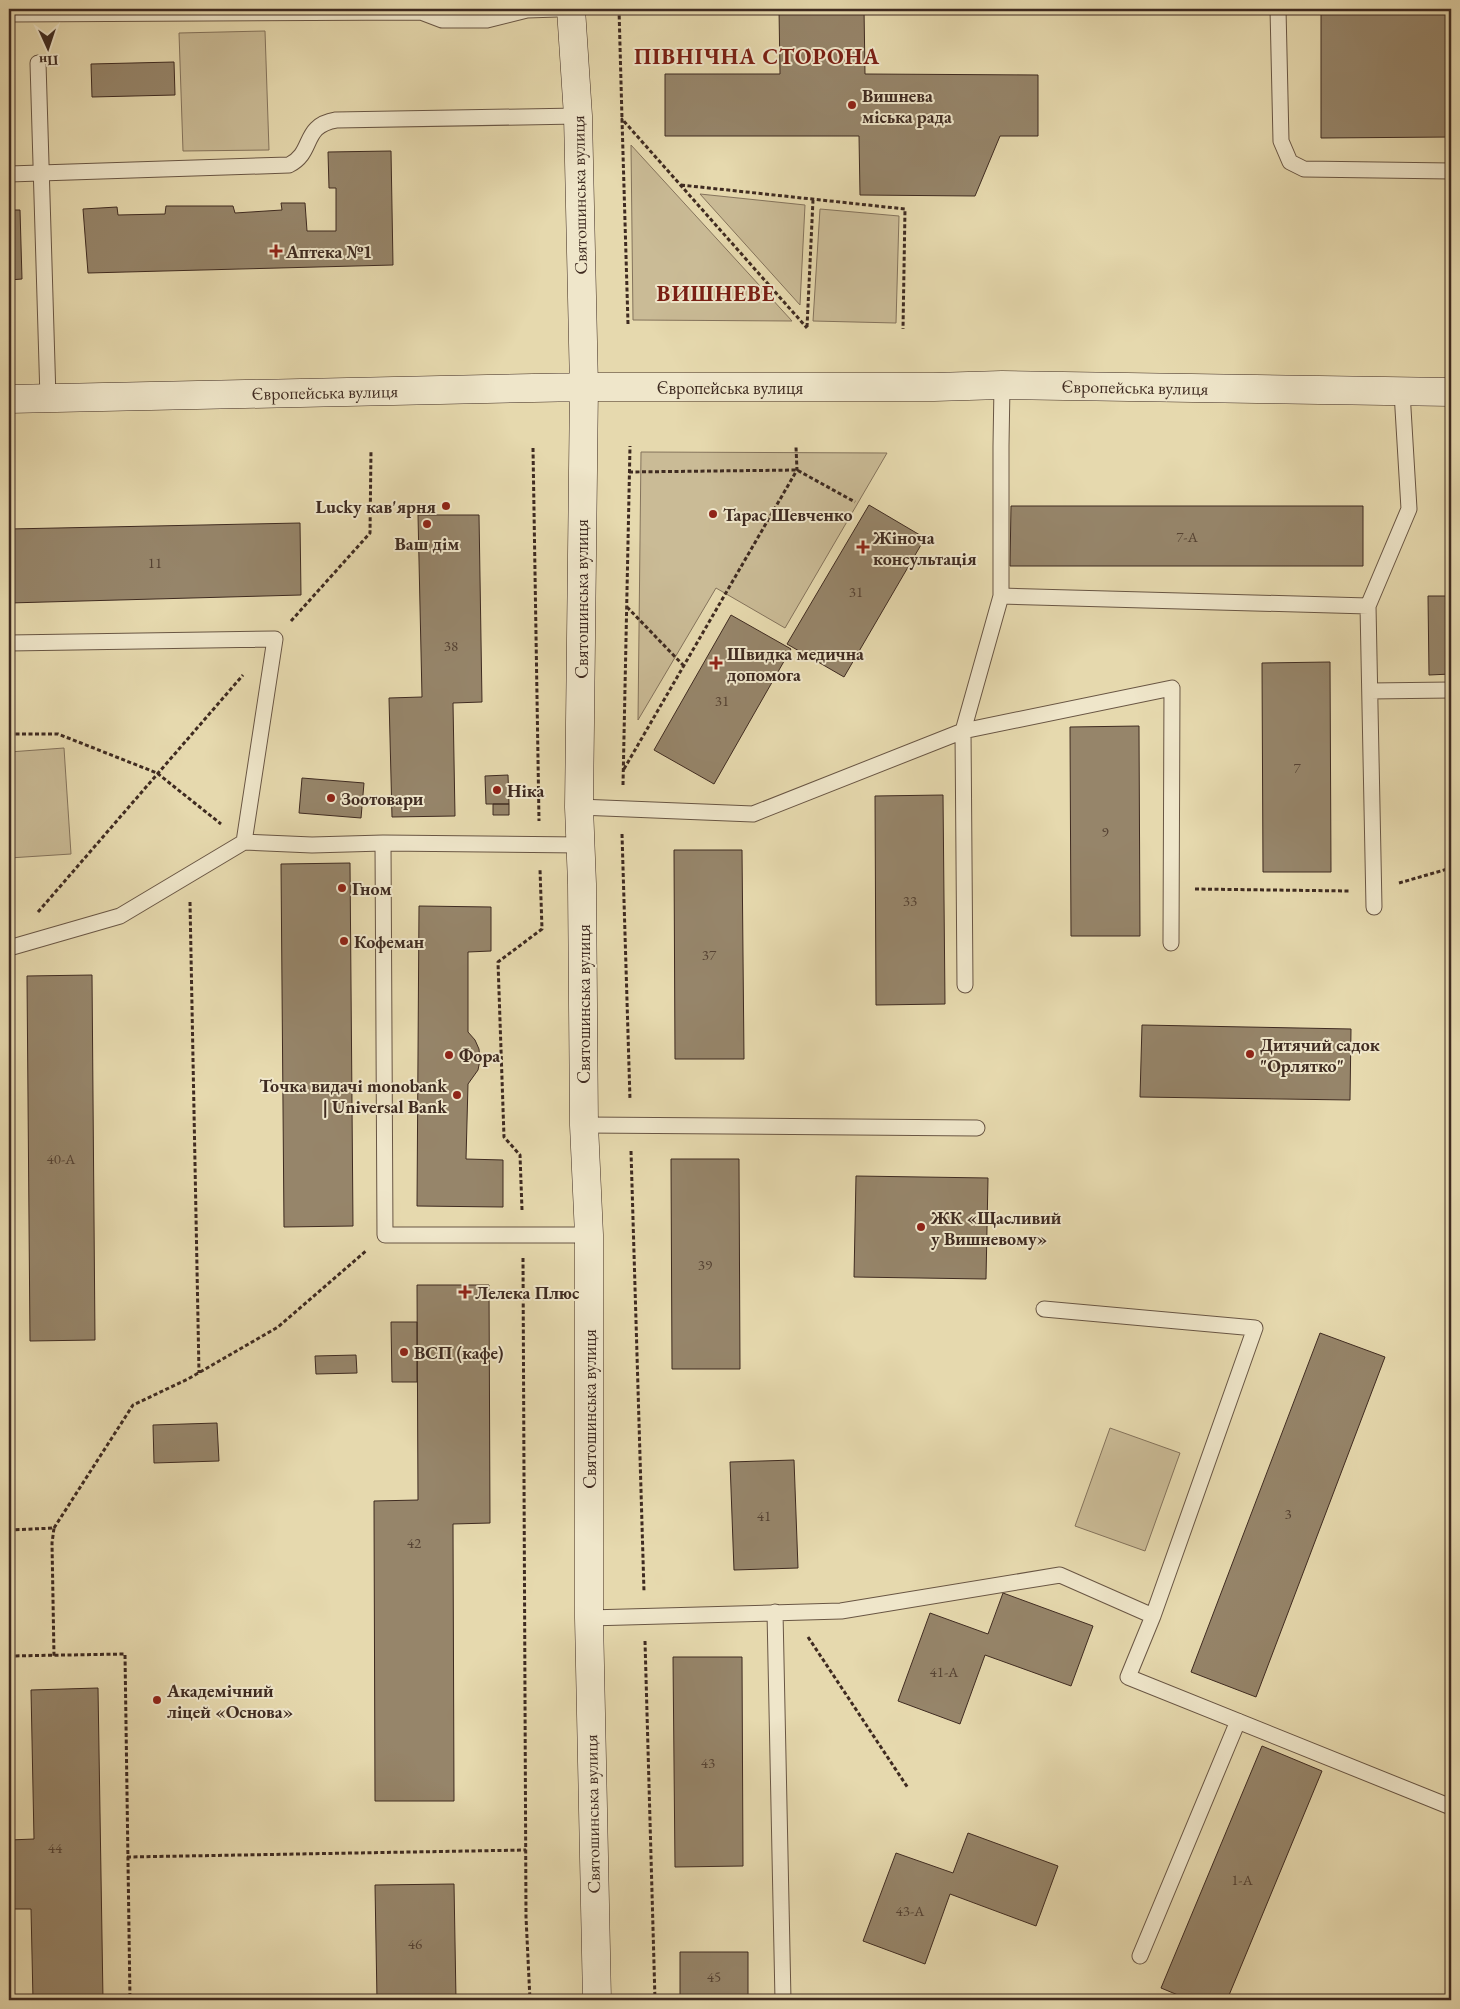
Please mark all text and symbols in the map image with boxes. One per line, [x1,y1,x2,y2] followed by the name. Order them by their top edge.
[22,22,72,72] north arrow
[634,42,880,71] district label: ПІВНІЧНА СТОРОНА
[39,51,59,70] text: Пн
[862,84,952,128] place label: Вишнева міська рада
[846,99,858,111] marker: Вишнева міська рада
[566,115,592,275] street label: Святошинська вулиця
[285,240,372,263] place label: Аптека №1
[270,245,282,257] marker: Аптека №1
[657,279,775,308] district label: ВИШНЕВЕ
[1061,374,1209,400] street label: Європейська вулиця
[657,376,803,399] street label: Європейська вулиця
[251,379,399,405] street label: Європейська вулиця
[315,495,436,518] place label: Lucky кав'ярня
[440,500,452,512] marker: Lucky кав'ярня
[723,503,853,526] place label: Тарас Шевченко
[707,508,719,520] marker: Тарас Шевченко
[421,518,433,530] marker: Ваш дім
[570,519,593,679] street label: Святошинська вулиця
[872,526,977,570] place label: Жіноча консультація
[1176,527,1198,546] house number: 7-А
[395,532,459,555] place label: Ваш дім
[857,541,869,553] marker: Жіноча консультація
[148,553,162,572] house number: 11
[849,582,863,601] house number: 31
[444,636,458,655] house number: 38
[727,642,864,686] place label: Швидка медична допомога
[709,656,723,670] marker: Швидка медична допомога
[715,691,729,710] house number: 31
[1293,758,1301,777] house number: 7
[507,779,544,802] place label: Ніка
[491,784,503,796] marker: Ніка
[341,787,424,810] place label: Зоотовари
[325,792,337,804] marker: Зоотовари
[1101,822,1109,841] house number: 9
[352,877,392,900] place label: Гном
[336,882,348,894] marker: Гном
[903,891,917,910] house number: 33
[572,924,595,1084] street label: Святошинська вулиця
[354,930,425,953] place label: Кофеман
[338,935,350,947] marker: Кофеман
[702,945,717,964] house number: 37
[1260,1033,1380,1077] place label: Дитячий садок "Орлятко"
[459,1044,500,1067] place label: Фора
[1244,1048,1256,1060] marker: Дитячий садок "Орлятко"
[443,1049,455,1061] marker: Фора
[259,1074,448,1118] place label: Точка видачі monobank | Universal Bank
[451,1089,463,1101] marker: Точка видачі monobank | Universal Bank
[47,1149,76,1168] house number: 40-А
[930,1206,1062,1250] place label: ЖК «Щасливий у Вишневому»
[915,1221,927,1233] marker: ЖК «Щасливий у Вишневому»
[698,1255,712,1274] house number: 39
[475,1281,580,1304] place label: Лелека Плюс
[459,1286,471,1298] marker: Лелека Плюс
[578,1329,601,1489] street label: Святошинська вулиця
[414,1341,503,1364] place label: ВСП (кафе)
[398,1346,410,1358] marker: ВСП (кафе)
[1284,1504,1292,1523] house number: 3
[757,1506,771,1525] house number: 41
[407,1533,422,1552] house number: 42
[930,1662,959,1681] house number: 41-А
[166,1679,293,1723] place label: Академічний ліцей «Основа»
[151,1694,163,1706] marker: Академічний ліцей «Основа»
[579,1734,605,1894] street label: Святошинська вулиця
[701,1753,715,1772] house number: 43
[48,1838,63,1857] house number: 44
[1231,1870,1253,1889] house number: 1-А
[896,1901,925,1920] house number: 43-А
[408,1934,422,1953] house number: 46
[707,1967,721,1986] house number: 45

